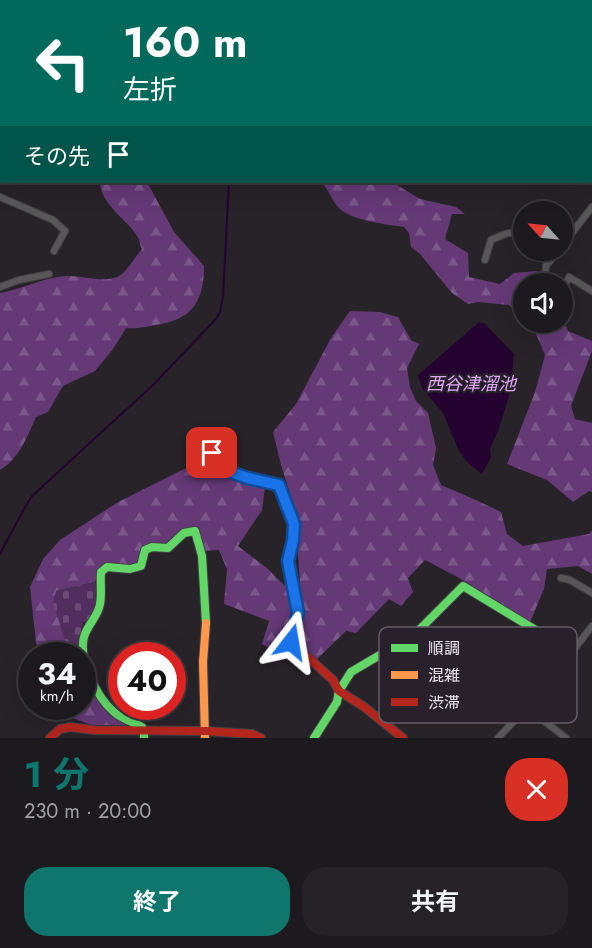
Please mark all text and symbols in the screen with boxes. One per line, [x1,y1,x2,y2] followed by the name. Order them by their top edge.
[123,12,247,73] text: 160 m
[24,24,102,102] icon: left
[123,70,177,109] text: 左折
[102,138,135,171] icon: arrive
[24,140,90,172] text: その先
[513,201,573,261] north arrow
[513,201,573,333] map controls
[513,273,573,333] button: sound
[426,371,518,397] water label: 西谷津溜池
[186,427,237,478] pin
[195,436,228,469] icon: arrive
[259,610,323,674] position arrow
[379,627,577,723] legend
[428,637,460,660] text: 順調
[108,642,186,720] speed limit sign: 40
[37,652,77,695] text: 34
[428,664,460,687] text: 混雑
[40,685,74,707] text: km/h
[428,691,460,714] text: 渋滞
[24,748,89,800] text: 1 分
[505,758,568,821] button: close
[24,797,151,826] text: 230 m · 20:00
[24,867,290,936] button: 終了
[302,867,568,936] button: 共有

